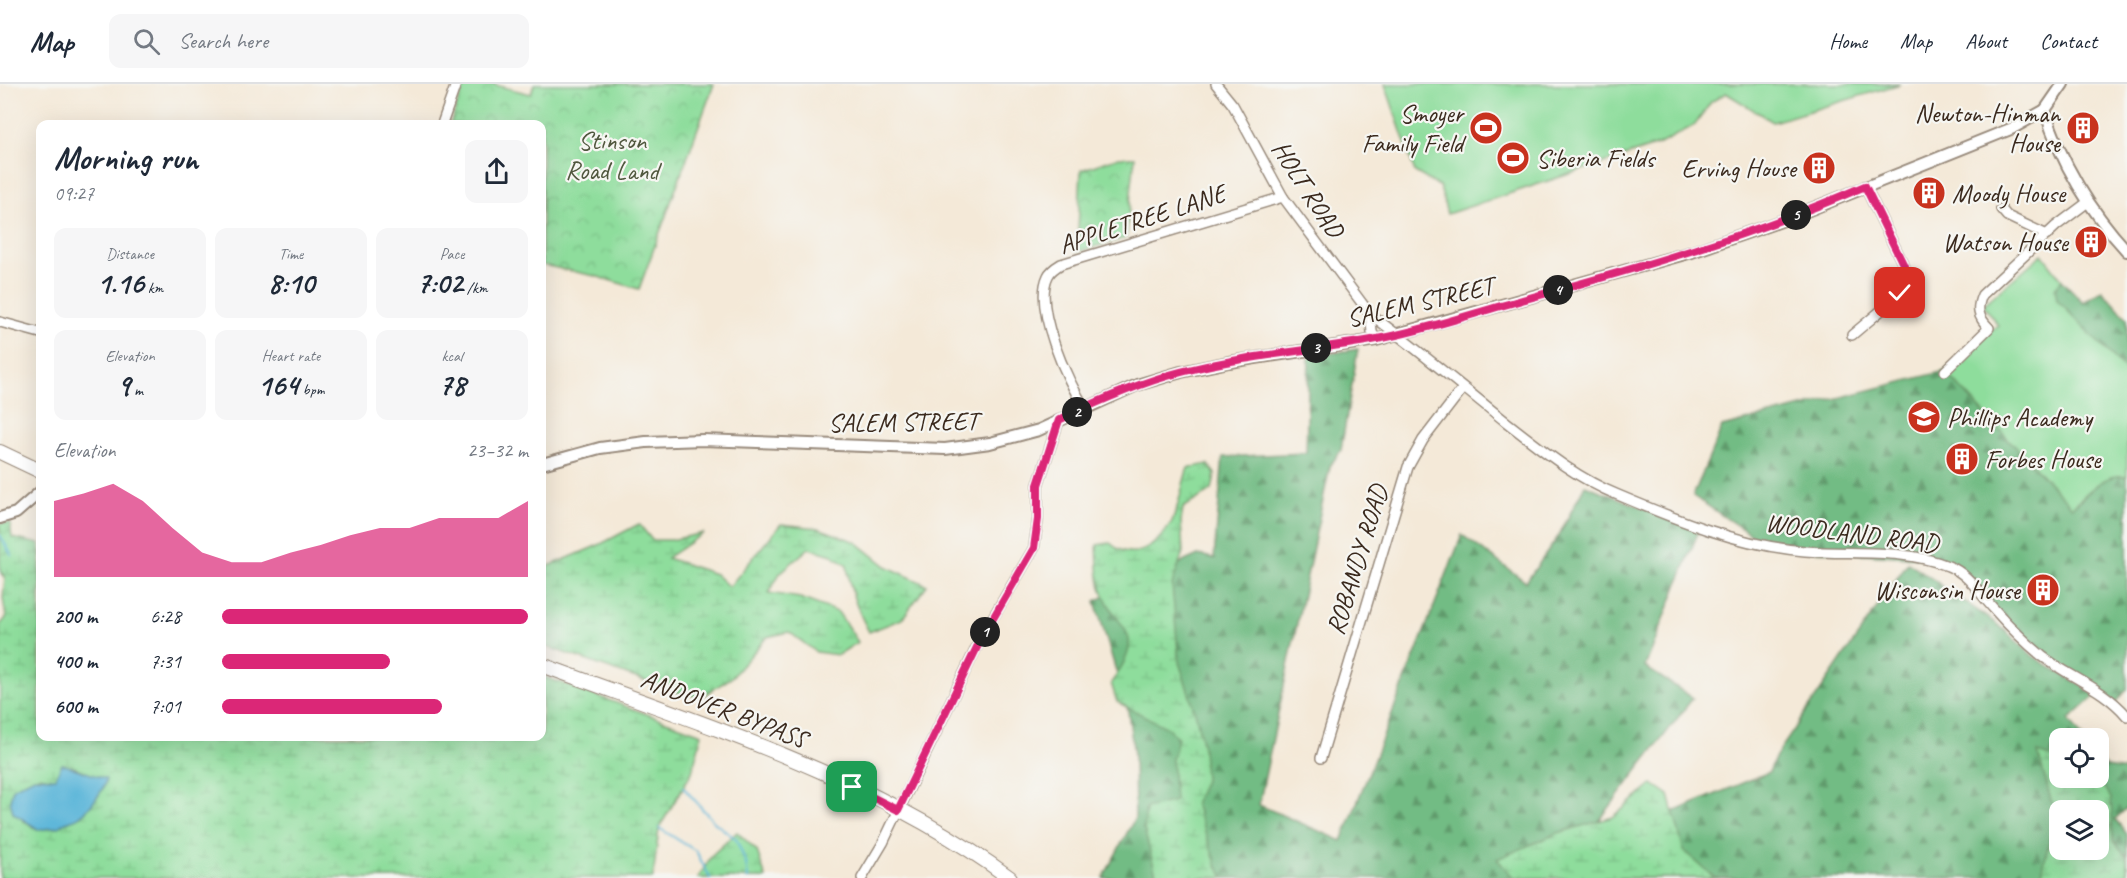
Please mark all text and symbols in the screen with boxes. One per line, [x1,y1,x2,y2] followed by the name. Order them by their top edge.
[109,14,529,68] search box
[30,24,73,59] text: Map
[130,25,163,58] icon: search
[178,27,268,55] text: Search here
[1829,28,1867,54] text: Home
[1900,28,1932,54] text: Map
[1965,28,2007,54] text: About
[2040,28,2097,54] text: Contact
[1362,97,1467,160] place label: Smoyer Family Field
[1915,97,2062,160] place label: Newton-Hinman House
[1468,110,1504,146] sports icon: Smoyer Family Field
[2065,110,2101,146] building icon: Newton-Hinman House
[565,124,663,187] park label: Stinson Road Land
[1264,134,1353,245] street label: HOLT ROAD
[54,137,198,179] text: Morning run
[465,140,528,203] button: share
[1495,140,1531,176] sports icon: Siberia Fields
[1536,142,1656,175] place label: Siberia Fields
[1801,150,1837,186] building icon: Erving House
[1681,152,1799,185] place label: Erving House
[1054,175,1233,261] street label: APPLETREE LANE
[1911,175,1947,211] building icon: Moody House
[1952,177,2067,210] place label: Moody House
[54,181,94,206] text: 09:27
[1781,200,1811,230] pin: 5
[1793,205,1799,225] text: 5
[2073,224,2109,260] building icon: Watson House
[1943,226,2070,259] place label: Watson House
[106,244,154,264] text: Distance
[279,244,303,264] text: Time
[440,244,464,264] text: Pace
[97,264,144,302] text: 1.16
[268,264,314,302] text: 8:10
[416,264,463,302] text: 7:02
[1874,267,1925,318] pin
[1343,268,1502,335] street label: SALEM STREET
[1543,275,1573,305] pin: 4
[1883,276,1916,309] icon: check
[144,278,163,298] text: km
[463,278,488,298] text: /km
[1554,280,1562,300] text: 4
[1301,333,1331,363] pin: 3
[1312,338,1320,358] text: 3
[105,346,155,366] text: Elevation
[262,346,320,366] text: Heart rate
[441,346,463,366] text: kcal
[117,366,130,404] text: 9
[258,366,299,404] text: 164
[439,366,465,404] text: 78
[130,380,143,400] text: m
[299,380,324,400] text: bpm
[1062,397,1092,427] pin: 2
[1906,399,1942,435] school or university icon: Phillips Academy
[1947,401,2094,434] place label: Phillips Academy
[1073,402,1081,422] text: 2
[828,404,983,440] street label: SALEM STREET
[54,438,116,463] text: Elevation
[467,438,528,463] text: 23–32 m
[1944,441,1980,477] building icon: Forbes House
[1985,443,2102,476] place label: Forbes House
[1319,479,1396,639] street label: ROBANDY ROAD
[1764,506,1942,560] street label: WOODLAND ROAD
[2025,572,2061,608] building icon: Wisconsin House
[1874,574,2022,607] place label: Wisconsin House
[54,604,97,629] text: 200 m
[150,604,181,629] text: 6:28
[970,617,1000,647] pin: 1
[981,622,989,642] text: 1
[54,649,97,674] text: 400 m
[150,649,181,674] text: 7:31
[636,662,816,757] street label: ANDOVER BYPASS
[54,694,98,719] text: 600 m
[150,694,181,719] text: 7:01
[2049,728,2109,860] map controls
[2049,728,2109,788] button: locate
[826,761,877,812] pin
[835,770,868,803] icon: arrive
[2049,800,2109,860] button: layers

